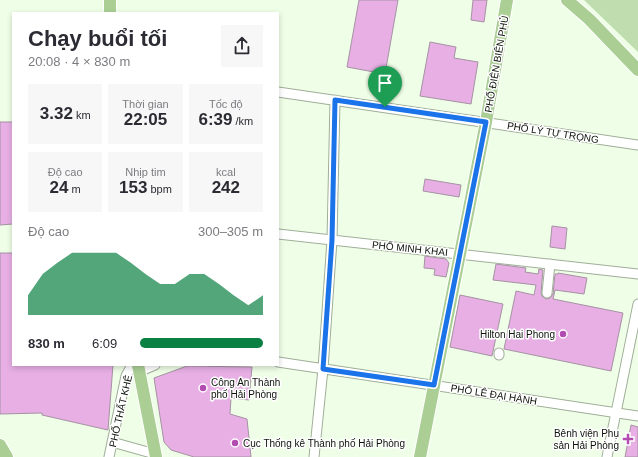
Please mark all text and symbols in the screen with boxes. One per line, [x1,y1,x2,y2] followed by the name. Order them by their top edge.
[481,14,510,113] street label: PHỐ ĐIỆN BIÊN PHỦ
[221,25,263,67] button: share
[28,26,167,51] text: Chạy buổi tối
[28,54,130,69] text: 20:08 · 4 × 830 m
[368,66,402,107] pin
[374,72,396,94] icon: arrive
[122,98,169,110] text: Thời gian
[209,98,243,110] text: Tốc độ
[40,104,73,123] text: 3.32
[73,109,91,121] text: km
[124,110,167,129] text: 22:05
[198,110,232,129] text: 6:39
[232,115,253,127] text: /km
[506,118,600,145] street label: PHỐ LÝ TỰ TRỌNG
[48,166,83,178] text: Độ cao
[125,166,166,178] text: Nhịp tim
[216,166,236,178] text: kcal
[50,178,69,197] text: 24
[119,178,147,197] text: 153
[212,178,240,197] text: 242
[69,183,81,195] text: m
[147,183,172,195] text: bpm
[28,224,69,239] text: Độ cao
[198,224,263,239] text: 300–305 m
[372,237,449,258] street label: PHỐ MINH KHAI
[480,329,555,340] place label: Hilton Hai Phong
[558,329,568,339] marker: Hilton Hai Phong
[28,336,65,351] text: 830 m
[92,336,117,351] text: 6:09
[105,373,134,448] street label: PHỐ THẤT KHÊ
[211,377,280,400] place label: Công An Thành phố Hải Phòng
[450,380,538,407] street label: PHỐ LÊ ĐẠI HÀNH
[198,383,208,393] marker: Công An Thành phố Hải Phòng
[553,428,619,451] place label: Bênh viện Phụ sản Hải Phòng
[622,433,634,445] marker: Bênh viện Phụ sản Hải Phòng
[230,438,240,448] marker: Cục Thống kê Thành phố Hải Phòng
[243,438,405,449] place label: Cục Thống kê Thành phố Hải Phòng

